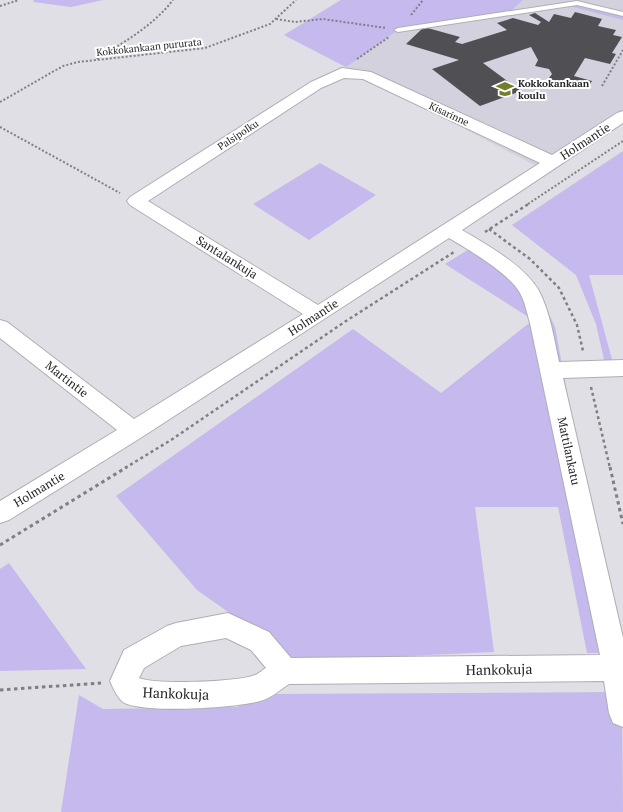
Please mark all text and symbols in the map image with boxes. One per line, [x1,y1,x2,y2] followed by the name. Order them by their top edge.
[96,35,202,59] street label: Kokkokankaan pururata
[518,77,590,102] place label: Kokkokankaan koulu
[495,79,515,99] school or university icon: Kokkokankaan koulu
[427,99,471,129] street label: Kisarinne
[215,117,261,153] street label: Palsipolku
[557,119,613,163] street label: Holmantie
[194,232,260,282] street label: Santalankuja
[285,295,341,339] street label: Holmantie
[43,358,91,400] street label: Martintie
[554,416,584,487] street label: Mattilankatu
[11,468,67,510] street label: Holmantie
[465,659,533,679] street label: Hankokuja
[142,682,210,704] street label: Hankokuja

